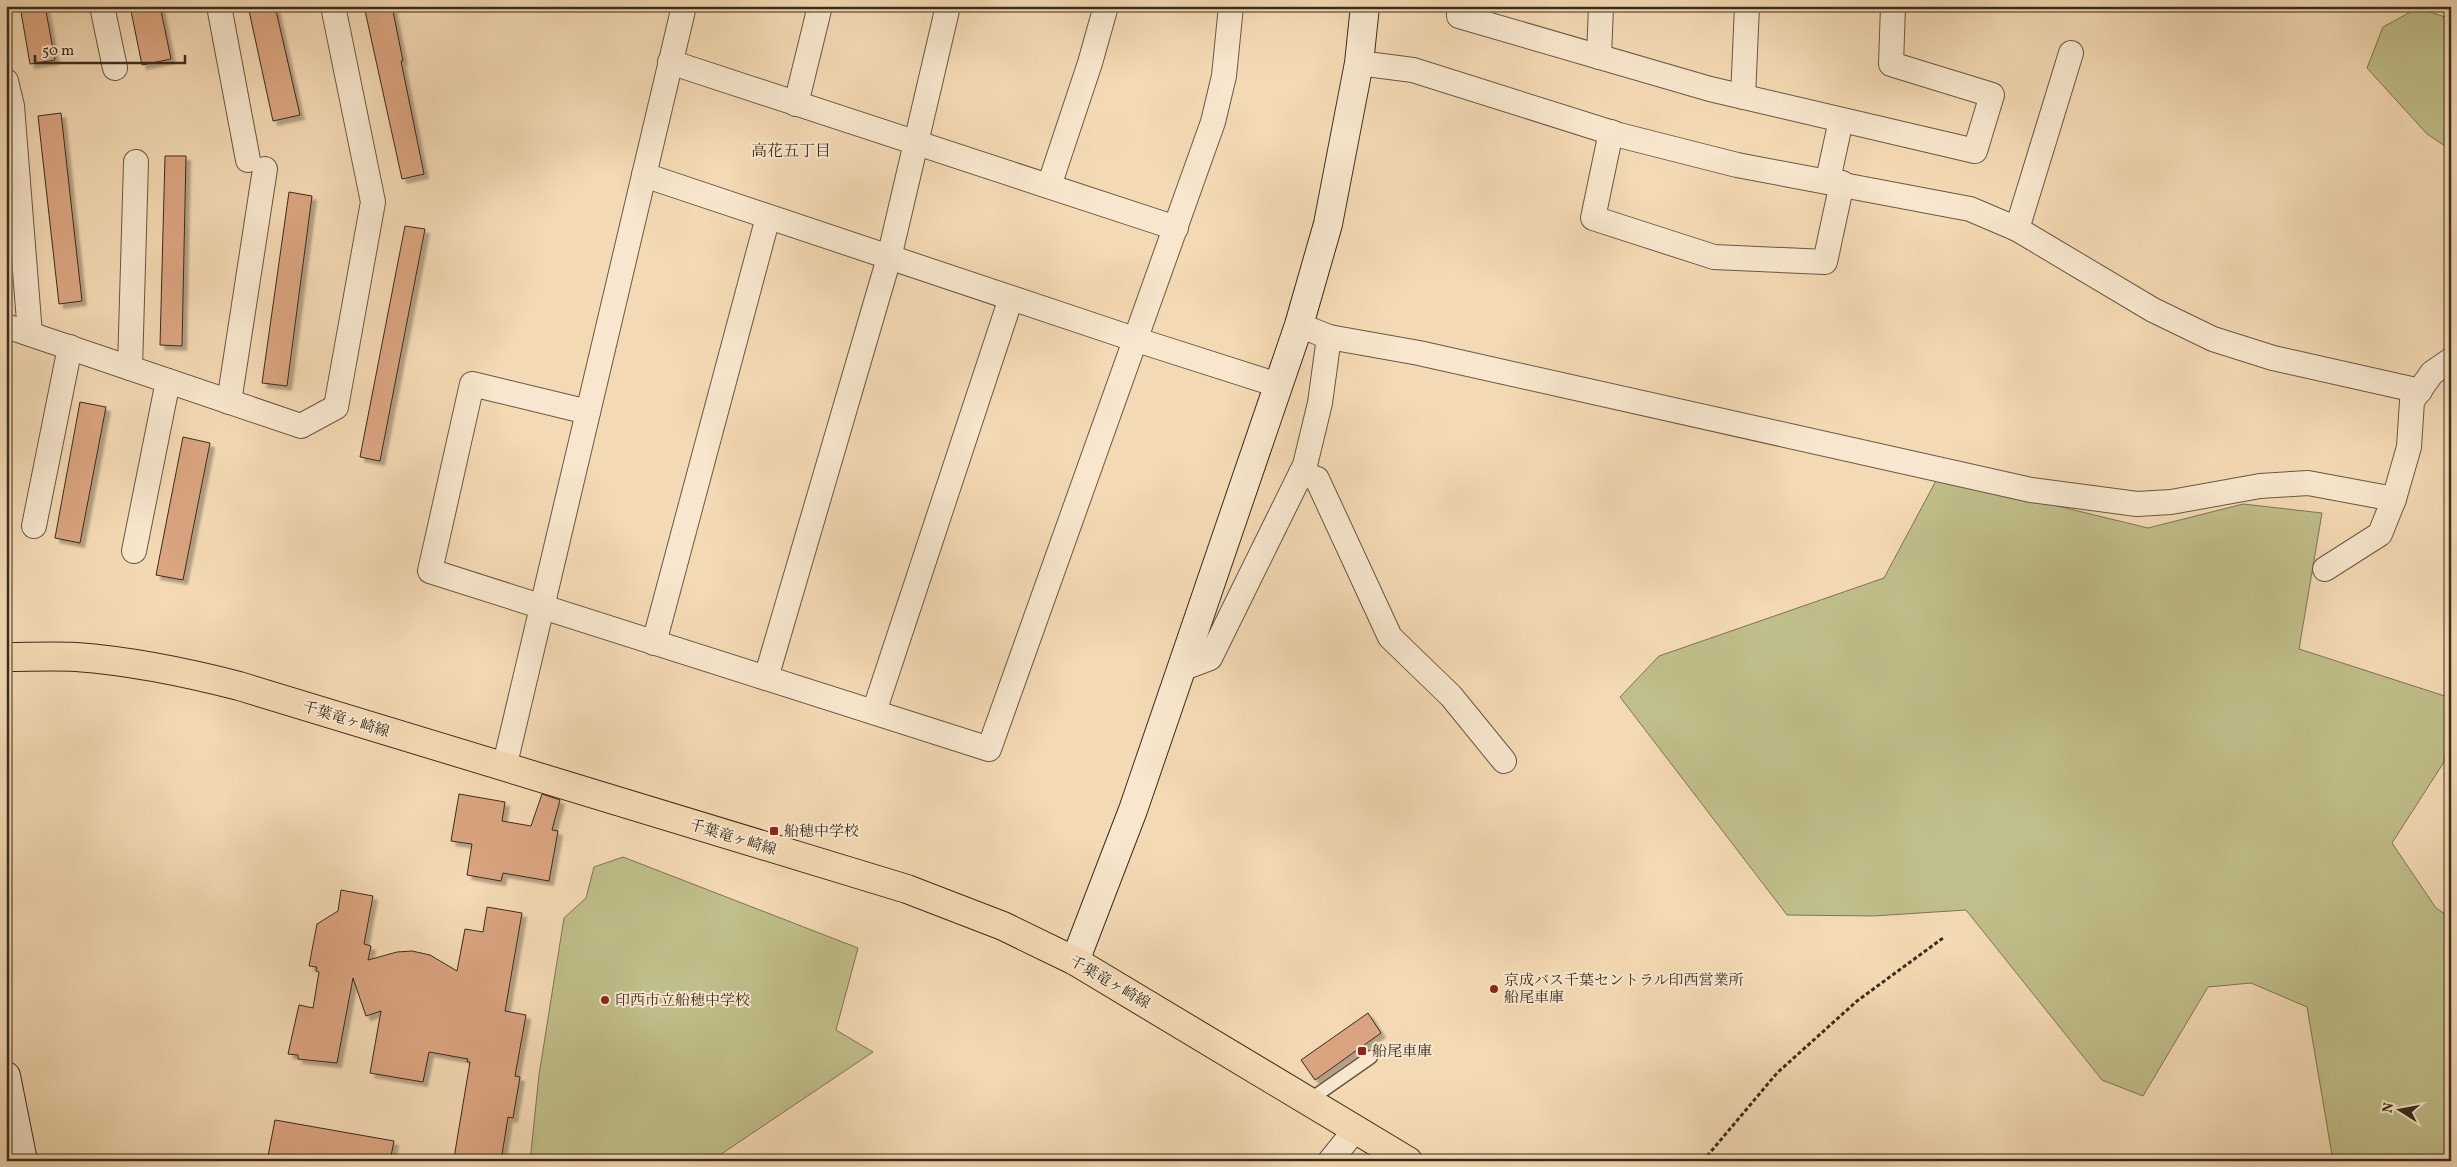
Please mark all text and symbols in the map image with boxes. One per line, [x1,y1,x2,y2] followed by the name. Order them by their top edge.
[35,32,185,64] scale bar
[42,41,74,62] text: 50 m
[751,141,831,163] district label: 高花五丁目
[299,697,392,744] street label: 千葉竜ヶ崎線
[686,815,779,862] street label: 千葉竜ヶ崎線
[784,822,859,843] place label: 船穂中学校
[768,825,780,837] marker: 船穂中学校
[1065,952,1153,1015] street label: 千葉竜ヶ崎線
[1504,971,1744,1009] place label: 京成バス千葉セントラル印西営業所 船尾車庫
[1488,983,1500,995] marker: 京成バス千葉セントラル印西営業所 船尾車庫
[615,991,750,1012] place label: 印西市立船穂中学校
[599,994,611,1006] marker: 印西市立船穂中学校
[1372,1042,1432,1063] place label: 船尾車庫
[1356,1045,1368,1057] marker: 船尾車庫
[2374,1084,2424,1134] north arrow
[2378,1101,2399,1115] text: N

